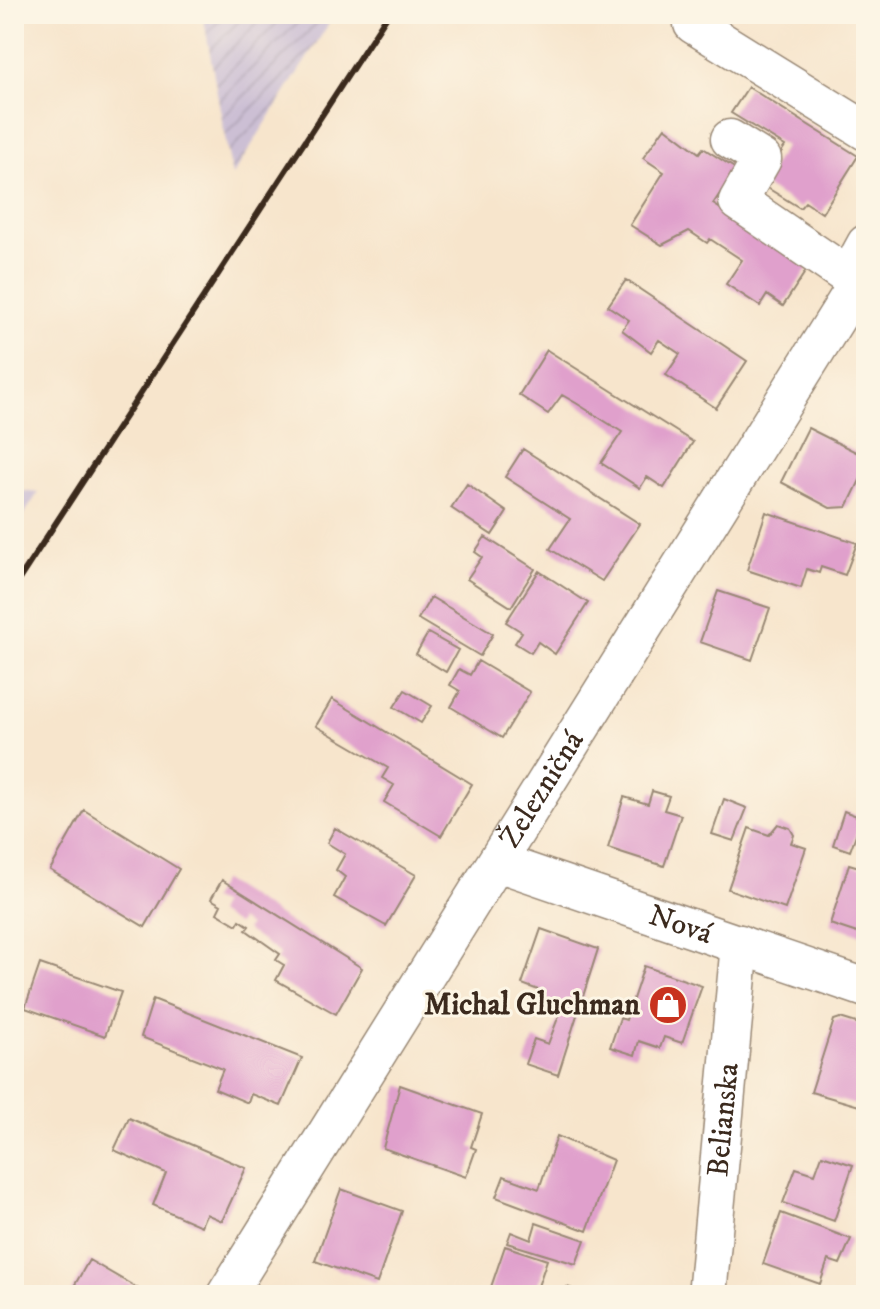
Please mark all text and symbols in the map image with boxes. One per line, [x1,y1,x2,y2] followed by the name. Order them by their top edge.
[490,724,592,855] street label: Železničná
[644,897,717,953] street label: Nová
[647,984,689,1026] shop icon: Michal Gluchman
[424,987,640,1024] place label: Michal Gluchman
[700,1061,747,1178] street label: Belianska

